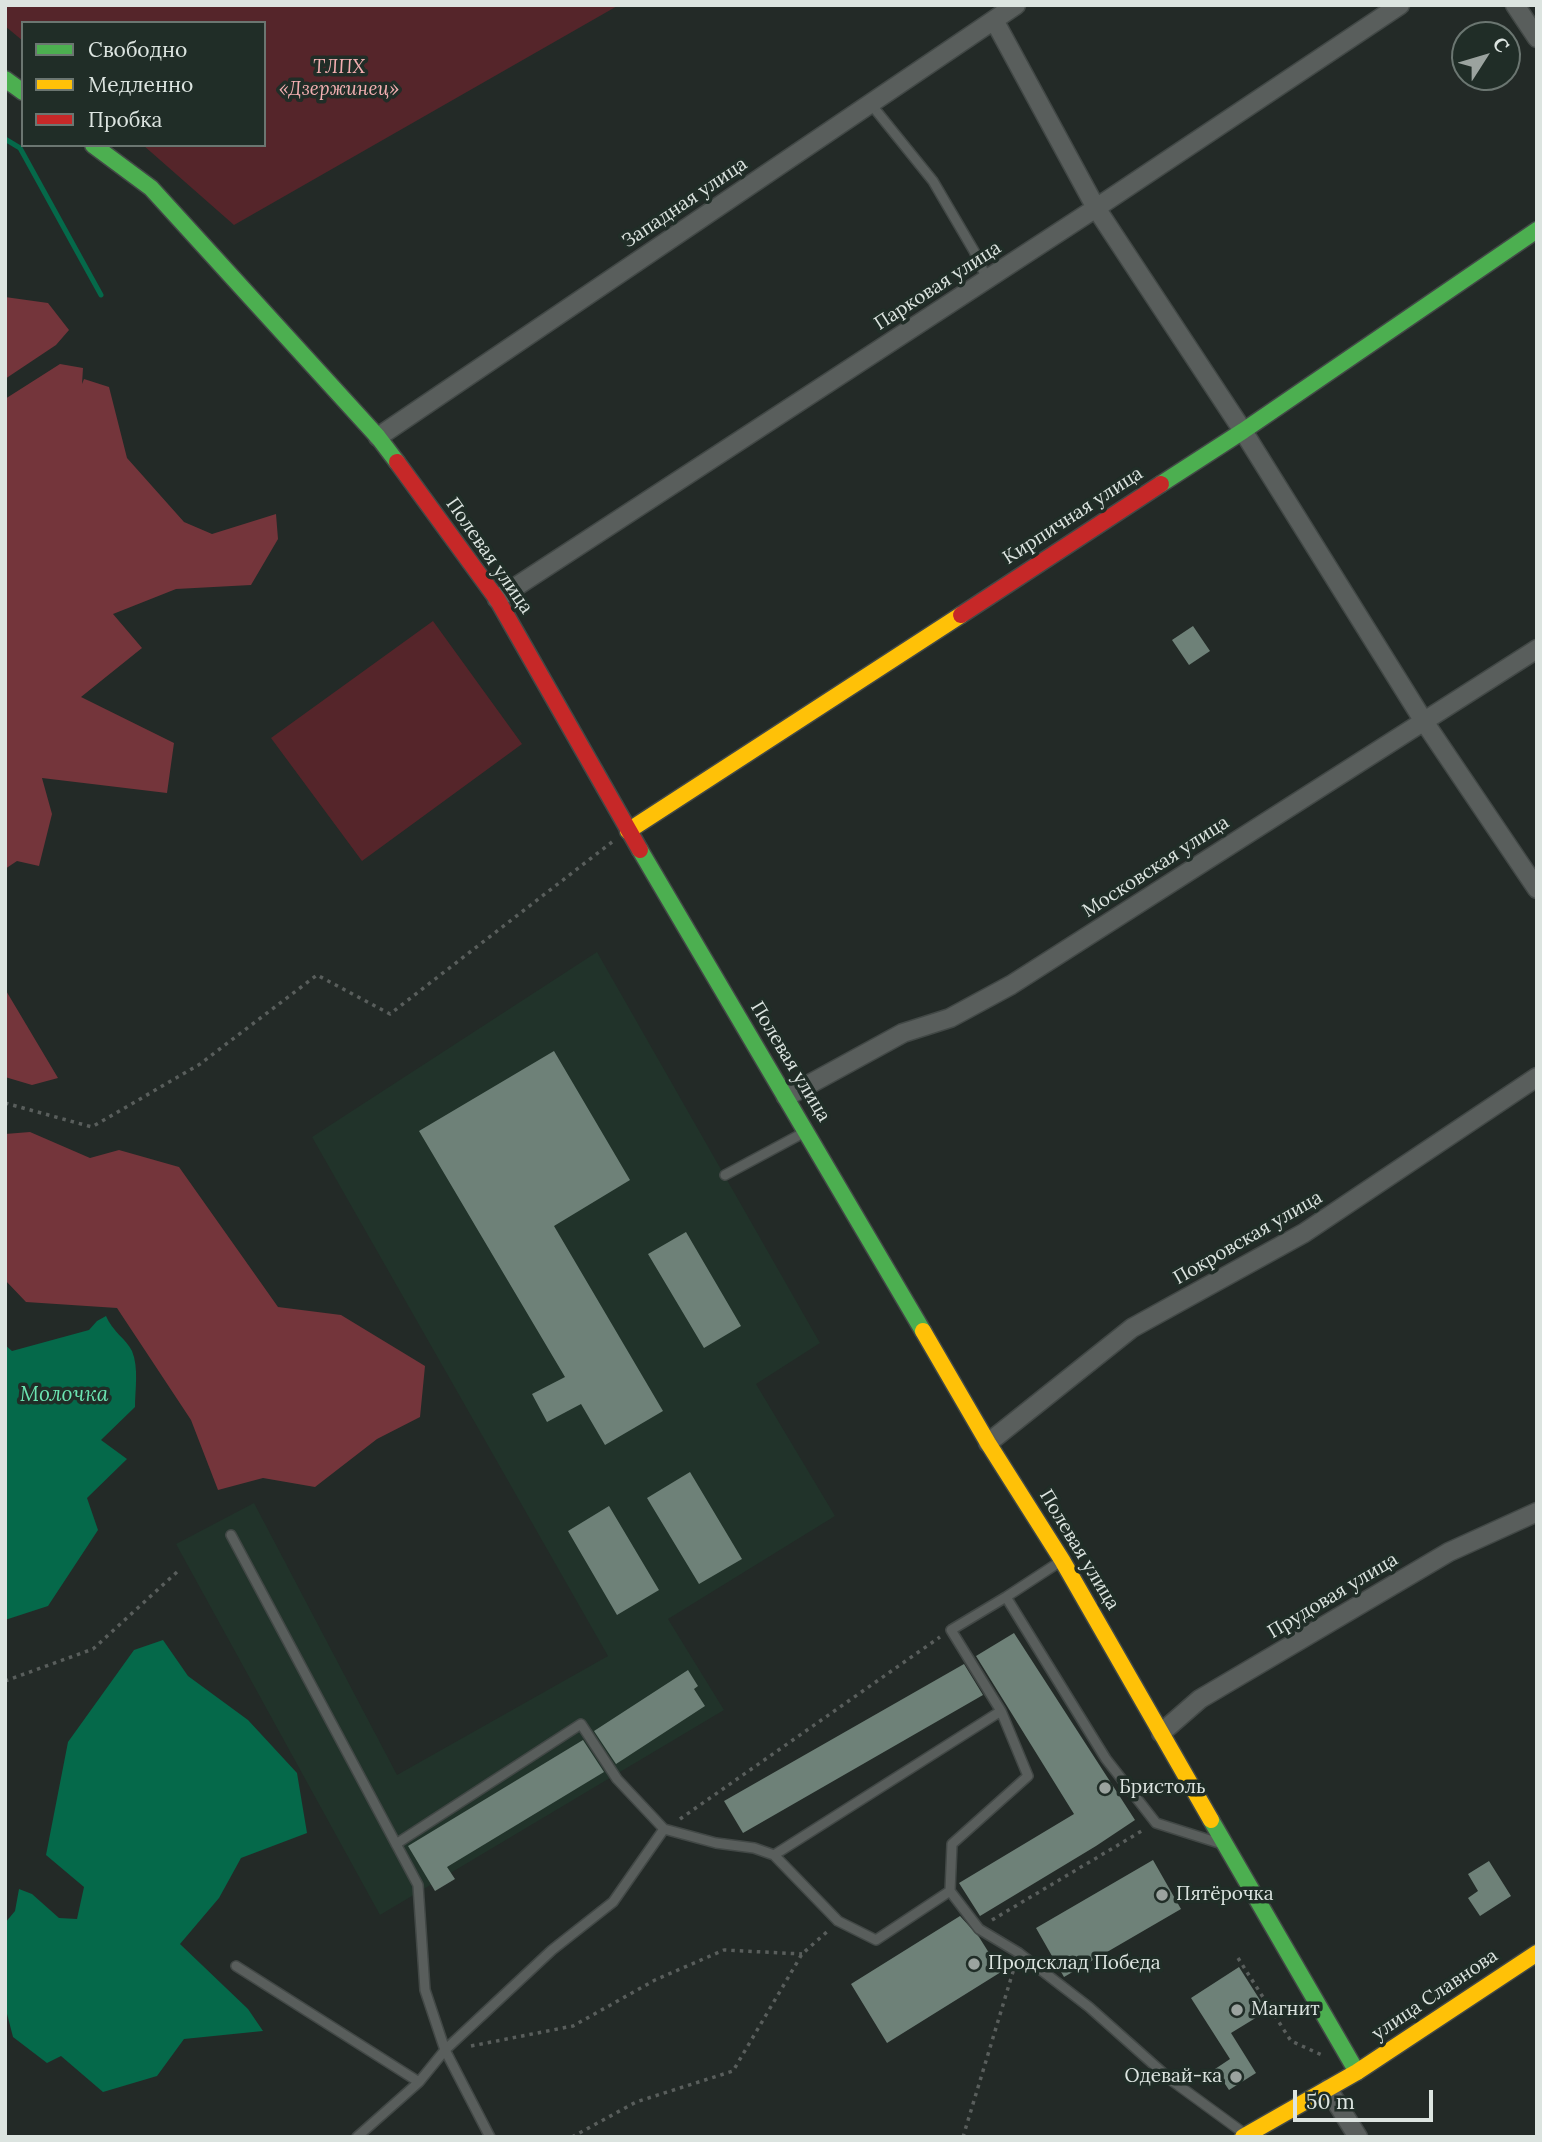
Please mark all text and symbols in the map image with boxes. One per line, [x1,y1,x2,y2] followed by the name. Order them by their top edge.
[21,21,266,147] legend
[1451,21,1521,91] north arrow
[1488,32,1515,57] text: С
[88,36,187,63] text: Свободно
[279,57,399,101] park label: ТЛПХ «Дзержинец»
[88,71,193,98] text: Медленно
[88,106,162,133] text: Пробка
[618,153,752,253] street label: Западная улица
[870,237,1006,335] street label: Парковая улица
[999,462,1147,570] street label: Кирпичная улица
[441,494,537,618] street label: Полевая улица
[1079,811,1233,923] street label: Московская улица
[745,998,835,1126] street label: Полевая улица
[1170,1186,1326,1290] street label: Покровская улица
[20,1382,108,1408] water label: Молочка
[1034,1486,1124,1614] street label: Полевая улица
[1264,1548,1402,1644] street label: Прудовая улица
[1119,1777,1206,1799] place label: Бристоль
[1097,1780,1113,1796] marker: Бристоль
[1176,1884,1274,1906] place label: Пятёрочка
[1154,1887,1170,1903] marker: Пятёрочка
[1368,1945,1502,2045] street label: улица Славнова
[988,1953,1161,1975] place label: Продсклад Победа
[966,1956,982,1972] marker: Продсклад Победа
[1251,1999,1320,2021] place label: Магнит
[1229,2002,1245,2018] marker: Магнит
[1124,2066,1222,2088] place label: Одевай-ка
[1228,2069,1244,2085] marker: Одевай-ка
[1297,2076,1437,2120] scale bar
[1306,2088,1355,2115] text: 50 m

